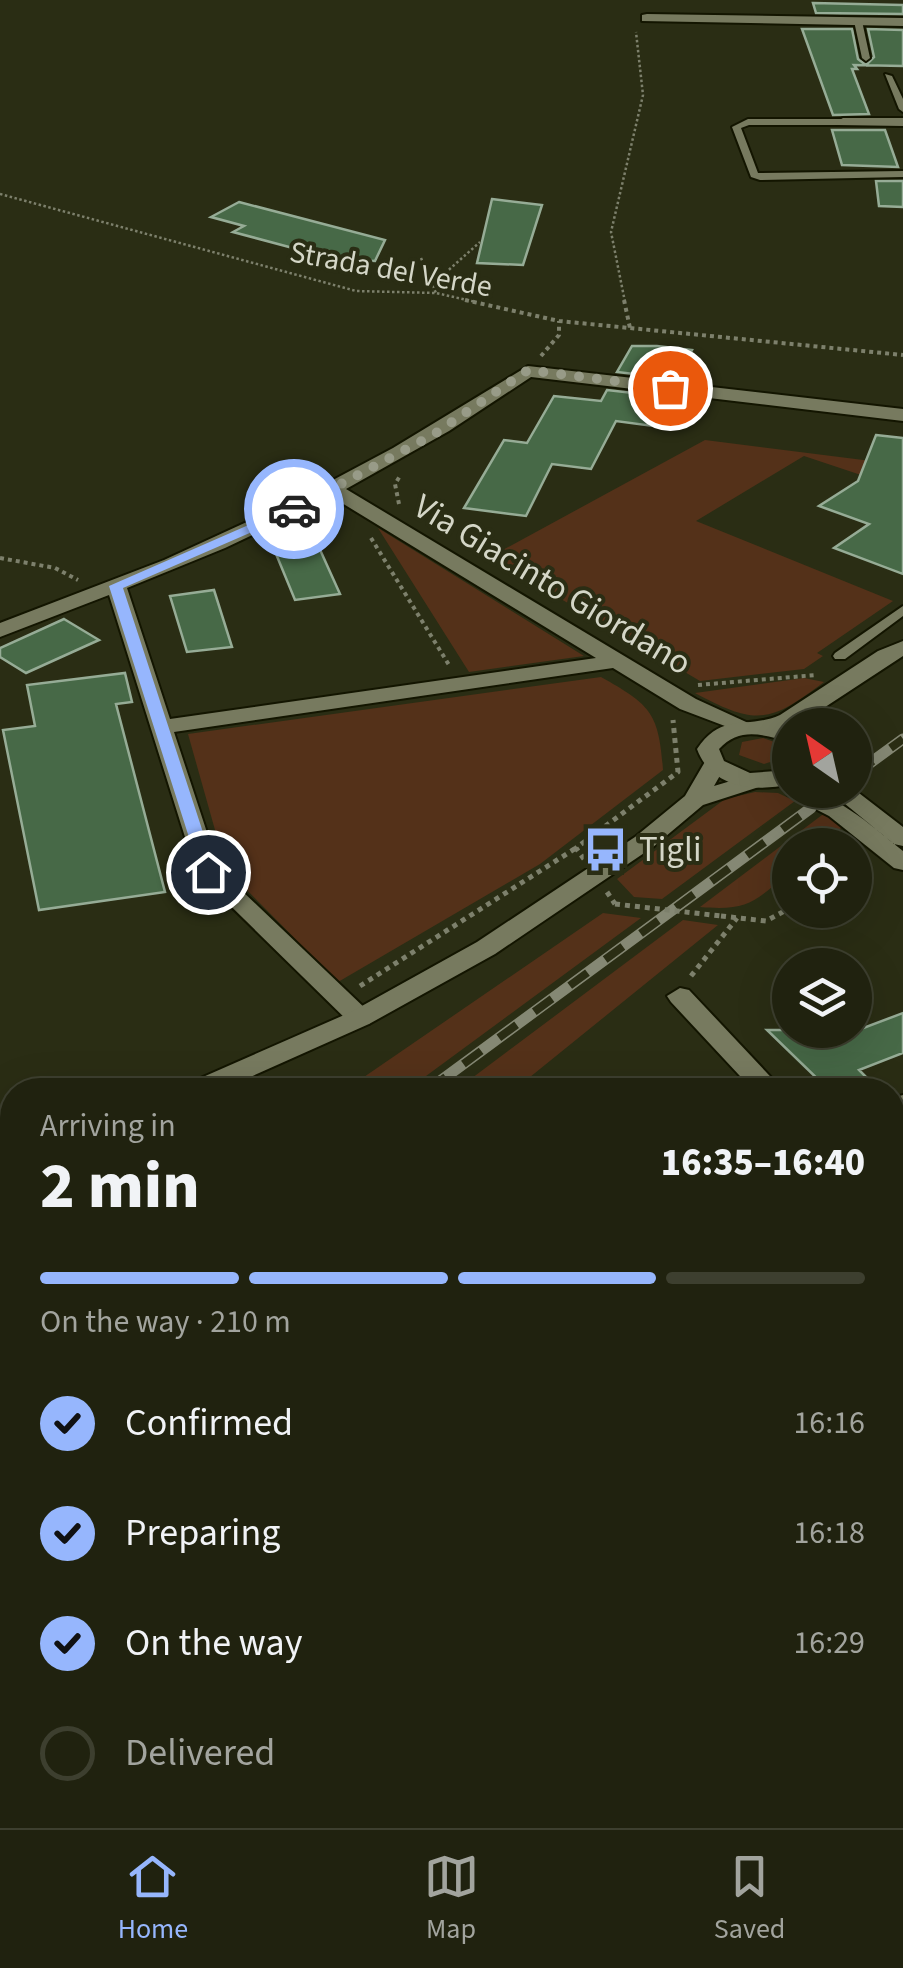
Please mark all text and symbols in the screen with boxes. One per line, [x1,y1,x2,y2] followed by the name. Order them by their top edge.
[286,231,495,308] street label: Strada del Verde
[628,346,713,431] pin
[643,361,698,416] icon: bag
[244,459,344,559] courier
[267,482,322,537] icon: car
[404,482,701,688] street label: Via Giacinto Giordano
[772,708,872,808] north arrow
[772,708,872,1048] map controls
[582,825,630,873] bus stop icon: Tigli
[639,825,702,875] place label: Tigli
[772,828,872,928] button: locate
[166,830,251,915] pin
[181,845,236,900] icon: home
[772,948,872,1048] button: layers
[40,1103,176,1149] text: Arriving in
[661,1136,865,1190] text: 16:35–16:40
[40,1140,200,1233] text: 2 min
[40,1299,291,1345] text: On the way · 210 m
[40,1396,95,1451] icon: check
[125,1396,293,1450] text: Confirmed
[793,1400,865,1446] text: 16:16
[40,1506,95,1561] icon: check
[125,1506,280,1560] text: Preparing
[793,1510,865,1556] text: 16:18
[40,1616,95,1671] icon: check
[125,1616,302,1670] text: On the way
[793,1620,865,1666] text: 16:29
[125,1726,275,1780] text: Delivered
[118,1849,188,1949] tab: Home
[424,1849,479,1949] tab: Map
[714,1849,785,1949] tab: Saved

